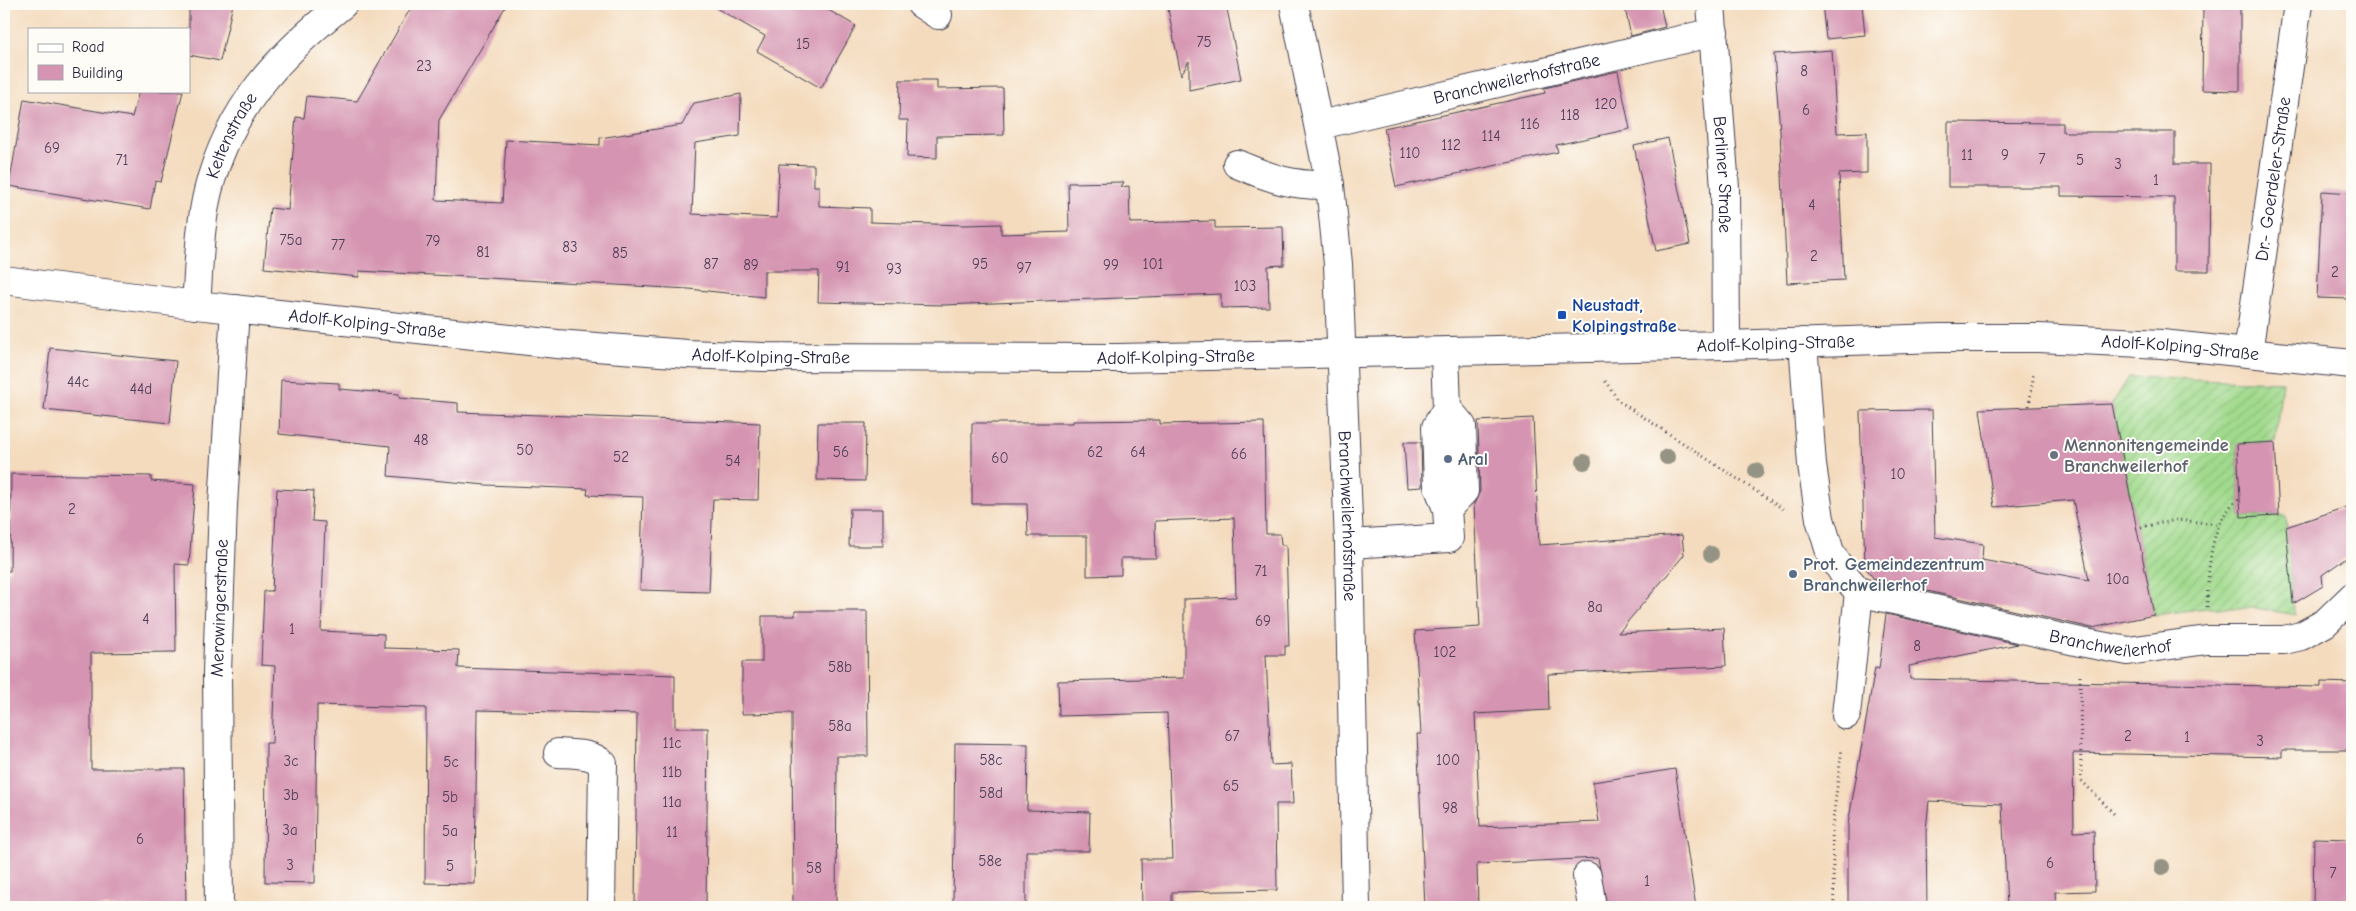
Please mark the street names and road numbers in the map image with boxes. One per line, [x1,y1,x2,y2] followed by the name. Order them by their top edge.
[1431,49,1602,108] street label: Branchweilerhofstraße
[202,88,261,181] street label: Keltenstraße
[2251,95,2295,262] street label: Dr.- Goerdeler-Straße
[1709,115,1736,233] street label: Berliner Straße
[288,305,447,342] street label: Adolf-Kolping-Straße
[1696,330,1855,356] street label: Adolf-Kolping-Straße
[2101,331,2260,365] street label: Adolf-Kolping-Straße
[691,344,850,368] street label: Adolf-Kolping-Straße
[1097,345,1255,369] street label: Adolf-Kolping-Straße
[1334,430,1361,601] street label: Branchweilerhofstraße
[206,539,232,677] street label: Merowingerstraße
[2047,625,2173,662] street label: Branchweilerhof

